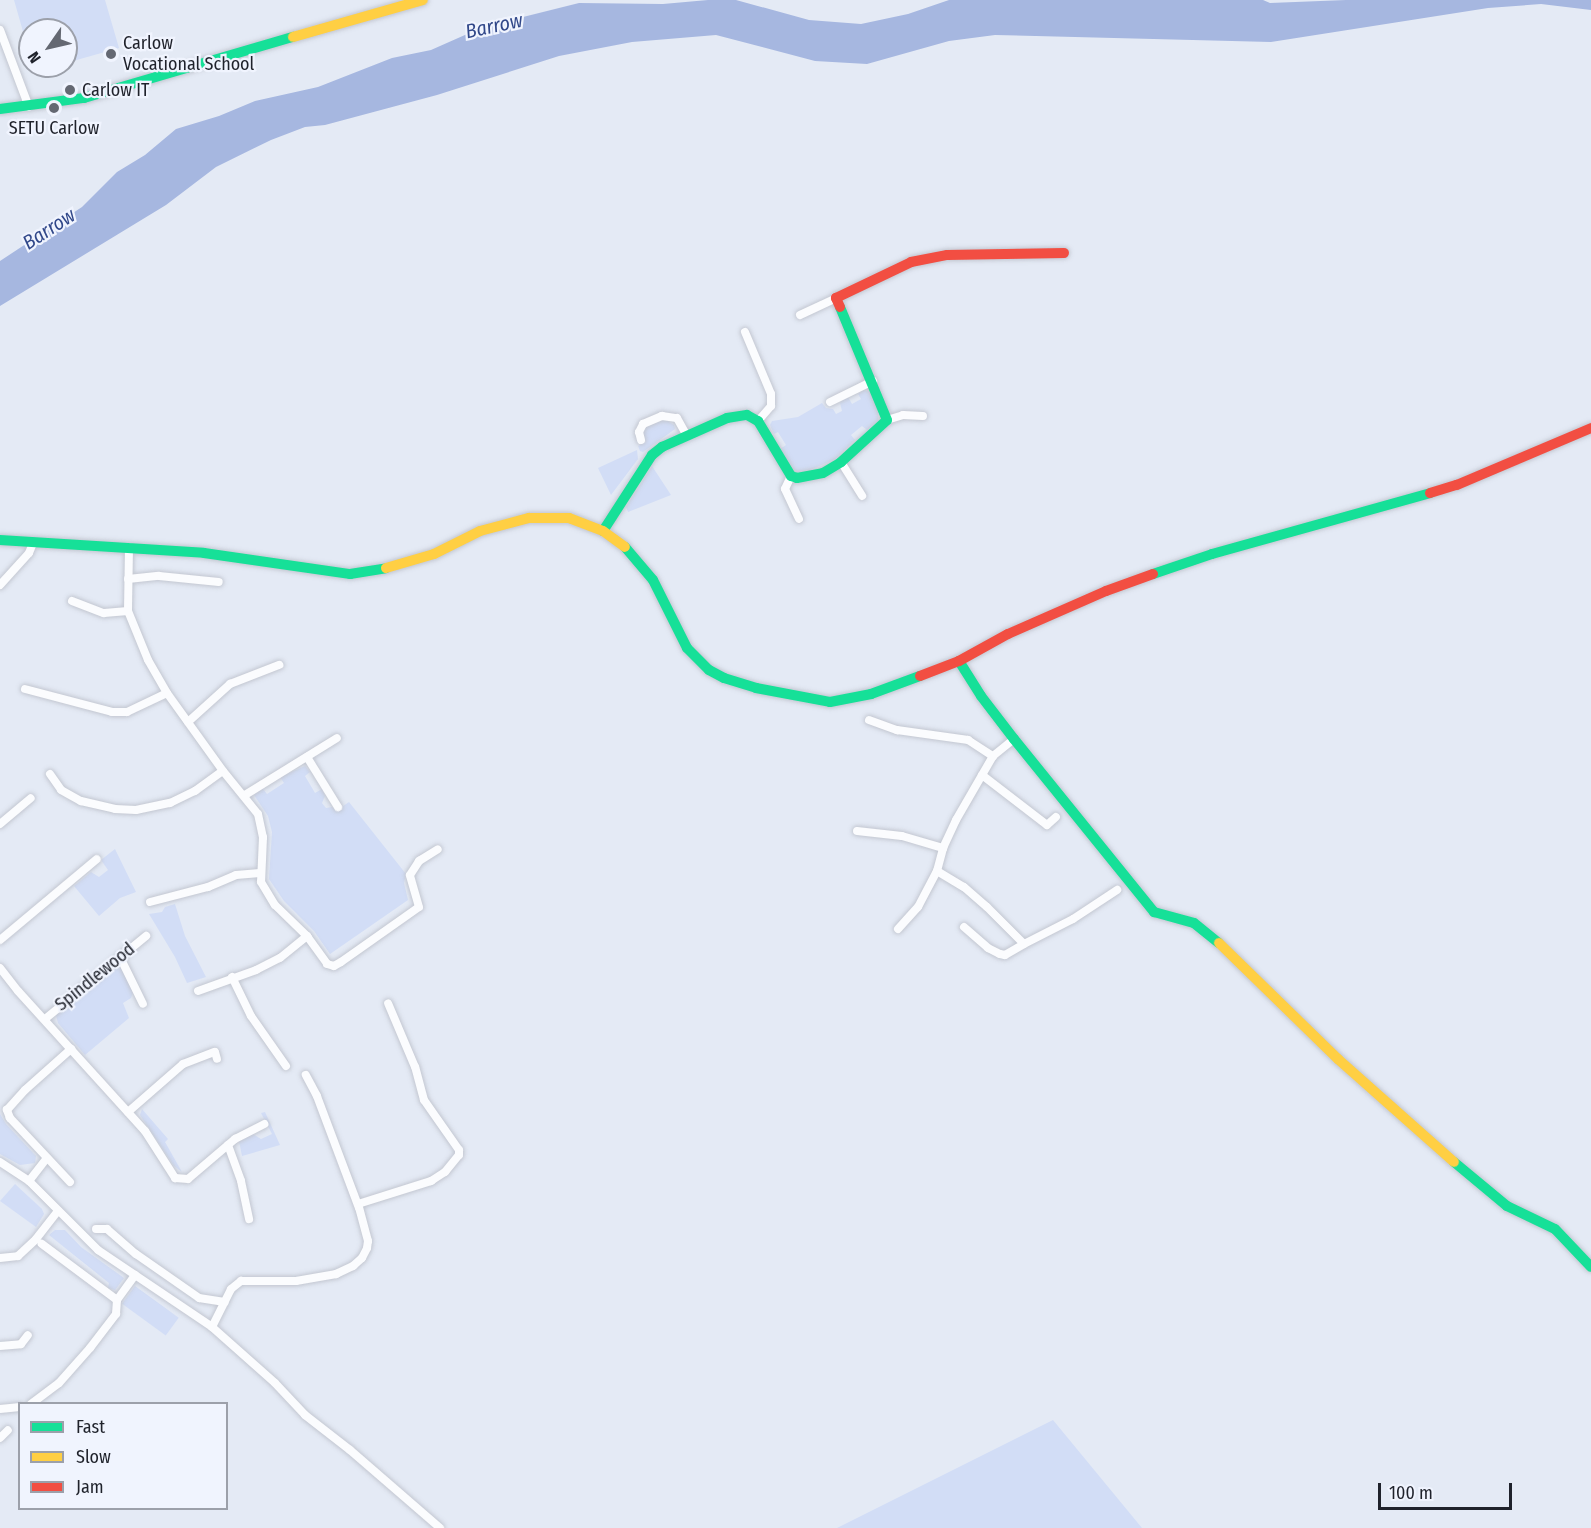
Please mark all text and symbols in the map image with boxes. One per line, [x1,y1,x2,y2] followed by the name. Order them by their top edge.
[463,8,525,44] water label: Barrow
[18,18,78,78] north arrow
[123,33,254,76] place label: Carlow Vocational School
[104,47,118,61] marker: Carlow Vocational School
[24,48,45,67] text: N
[82,79,149,101] place label: Carlow IT
[63,83,77,97] marker: Carlow IT
[47,101,61,115] marker: SETU Carlow
[9,117,99,139] place label: SETU Carlow
[18,203,80,255] water label: Barrow
[51,938,139,1016] street label: Spindlewood
[18,1402,228,1510] legend
[76,1416,105,1438] text: Fast
[76,1446,111,1468] text: Slow
[1381,1471,1514,1509] scale bar
[76,1476,104,1498] text: Jam
[1389,1482,1433,1504] text: 100 m

